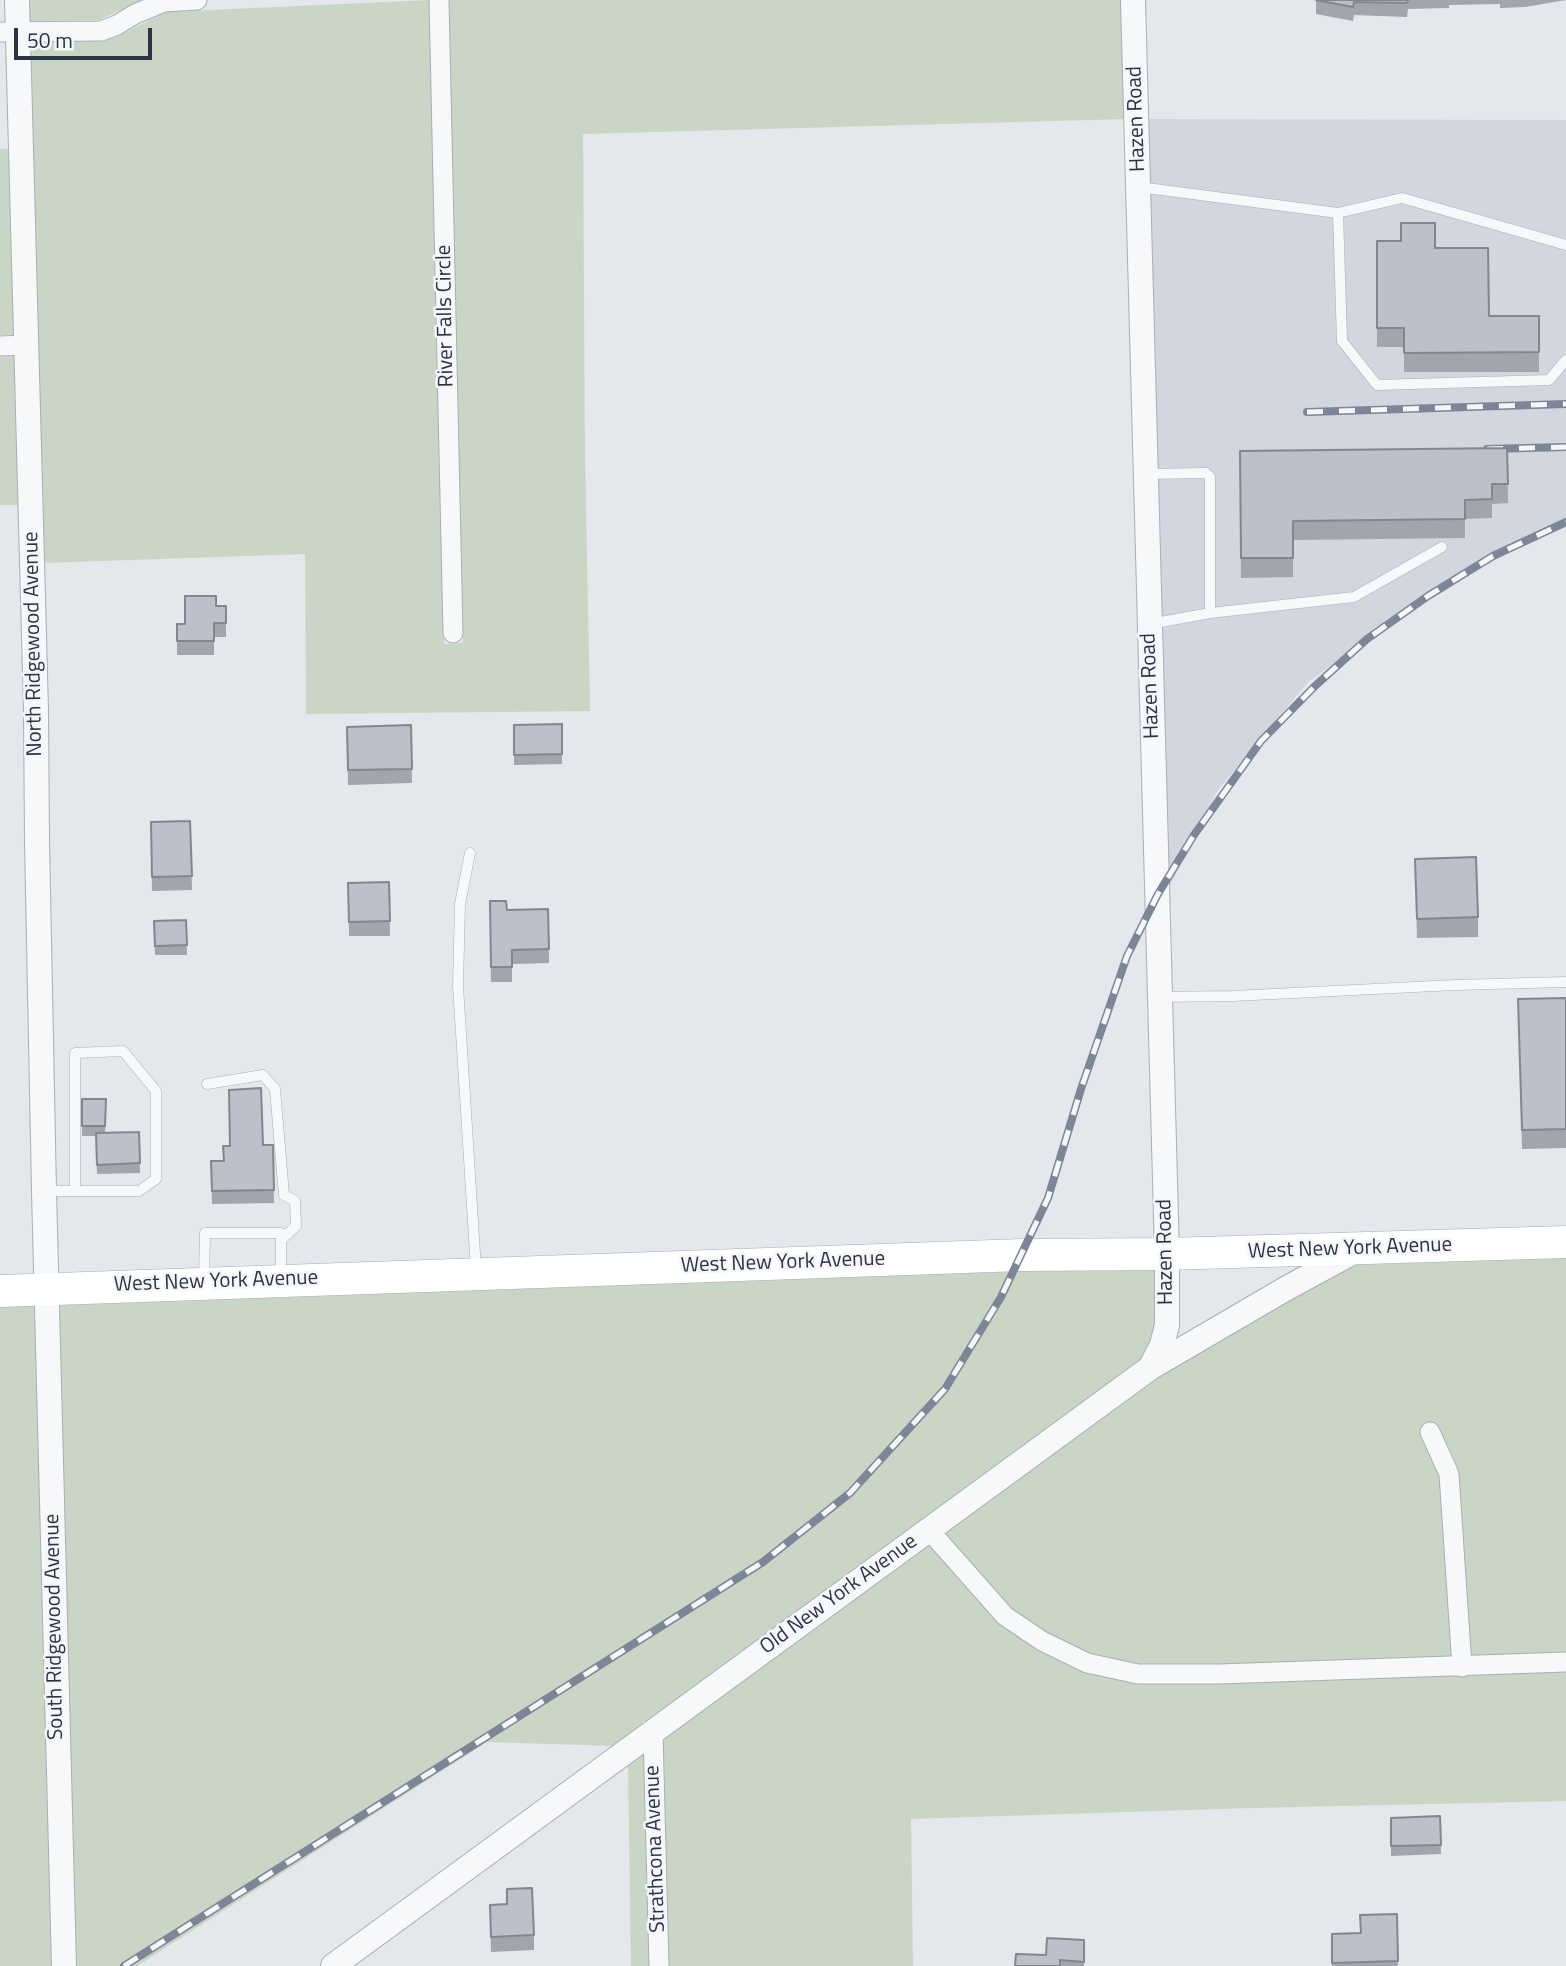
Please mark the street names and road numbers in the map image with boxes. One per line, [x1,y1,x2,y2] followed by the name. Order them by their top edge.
[1123,66,1151,172] street label: Hazen Road
[432,244,460,388] street label: River Falls Circle
[19,531,49,757] street label: North Ridgewood Avenue
[1137,633,1165,739] street label: Hazen Road
[1152,1199,1180,1305] street label: Hazen Road
[1247,1233,1453,1265] street label: West New York Avenue
[680,1247,886,1279] street label: West New York Avenue
[113,1266,319,1298] street label: West New York Avenue
[40,1514,70,1740] street label: South Ridgewood Avenue
[755,1529,923,1661] street label: Old New York Avenue
[640,1765,672,1933] street label: Strathcona Avenue

